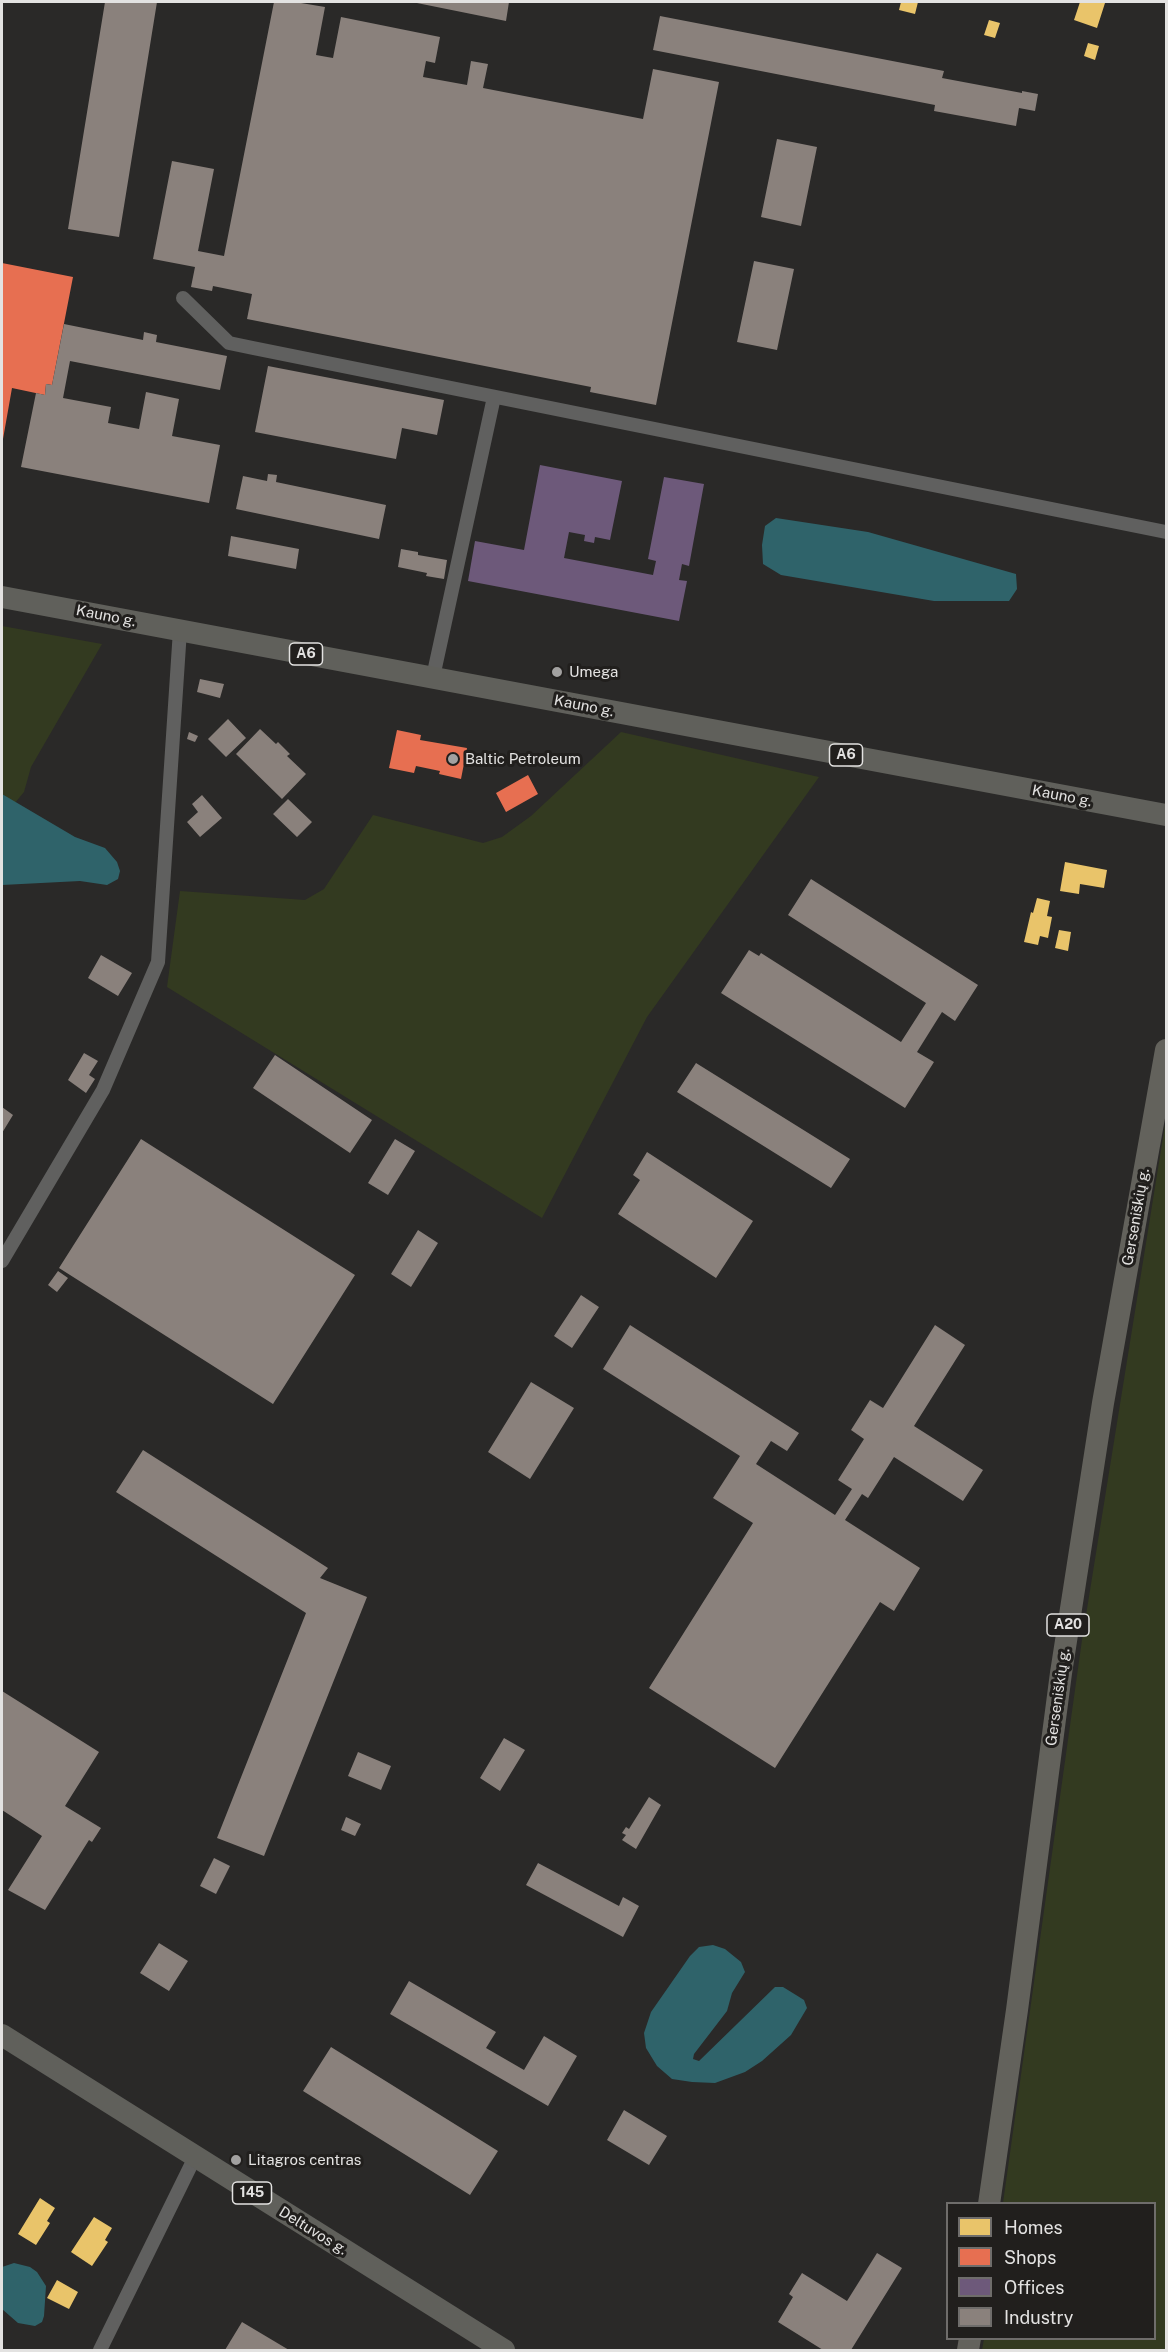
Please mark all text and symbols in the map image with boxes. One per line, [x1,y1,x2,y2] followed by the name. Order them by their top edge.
[74,601,138,631] street label: Kauno g.
[290,643,322,665] road number: A6
[569,663,618,681] place label: Umega
[550,665,564,679] marker: Umega
[552,691,616,721] street label: Kauno g.
[830,744,862,766] road number: A6
[465,750,581,768] place label: Baltic Petroleum
[446,752,460,766] marker: Baltic Petroleum
[1030,781,1094,811] street label: Kauno g.
[1119,1167,1153,1267] street label: Gerseniškių g.
[1047,1614,1089,1636] road number: A20
[1042,1647,1074,1747] street label: Gerseniškių g.
[248,2151,361,2169] place label: Litagros centras
[229,2153,243,2167] marker: Litagros centras
[232,2182,272,2204] road number: 145
[946,2202,1156,2340] legend
[276,2203,350,2259] street label: Deltuvos g.
[1004,2217,1063,2238] text: Homes
[1004,2247,1056,2268] text: Shops
[1004,2277,1064,2298] text: Offices
[1004,2307,1073,2328] text: Industry

